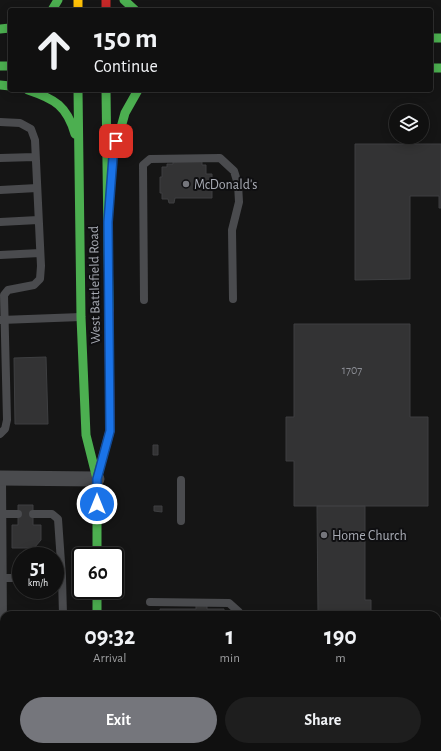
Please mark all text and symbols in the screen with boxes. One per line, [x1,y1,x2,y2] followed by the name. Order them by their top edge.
[28,24,80,76] icon: ahead
[94,25,158,53] text: 150 m
[94,58,158,76] text: Continue
[389,104,429,144] map controls
[389,104,429,144] button: layers
[99,124,133,158] pin
[105,130,127,152] icon: arrive
[194,178,257,192] place label: McDonald's
[181,179,191,189] marker: McDonald's
[87,226,103,344] street label: West Battlefield Road
[342,364,362,376] house number: 1707
[76,483,118,525] position arrow
[332,529,407,543] place label: Home Church
[319,530,329,540] marker: Home Church
[72,547,124,599] speed limit sign: 60
[30,558,46,578] text: 51
[28,578,48,588] text: km/h
[84,625,135,649] text: 09:32
[225,625,234,649] text: 1
[324,625,357,649] text: 190
[93,652,127,665] text: Arrival
[220,652,240,665] text: min
[335,652,346,665] text: m
[20,697,217,743] button: Exit
[225,697,421,743] button: Share

